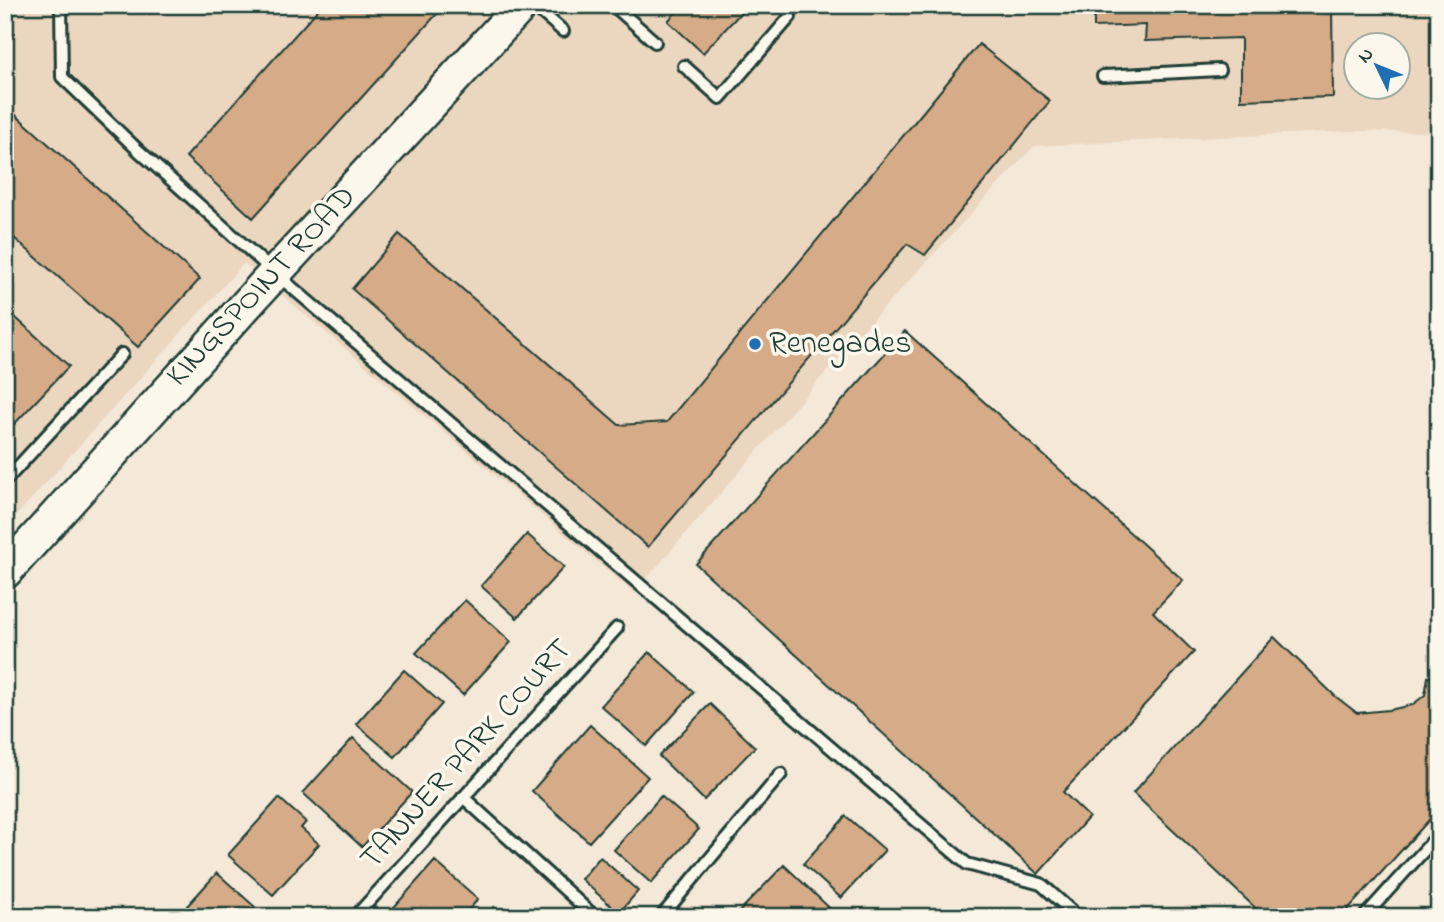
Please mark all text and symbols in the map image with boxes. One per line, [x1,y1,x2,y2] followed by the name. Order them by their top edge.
[1342,32,1412,102] north arrow
[1352,42,1381,70] text: N
[156,176,368,398] street label: KINGSPOINT ROAD
[769,321,911,368] place label: Renegades
[747,336,763,352] marker: Renegades
[350,629,584,881] street label: TANNER PARK COURT

